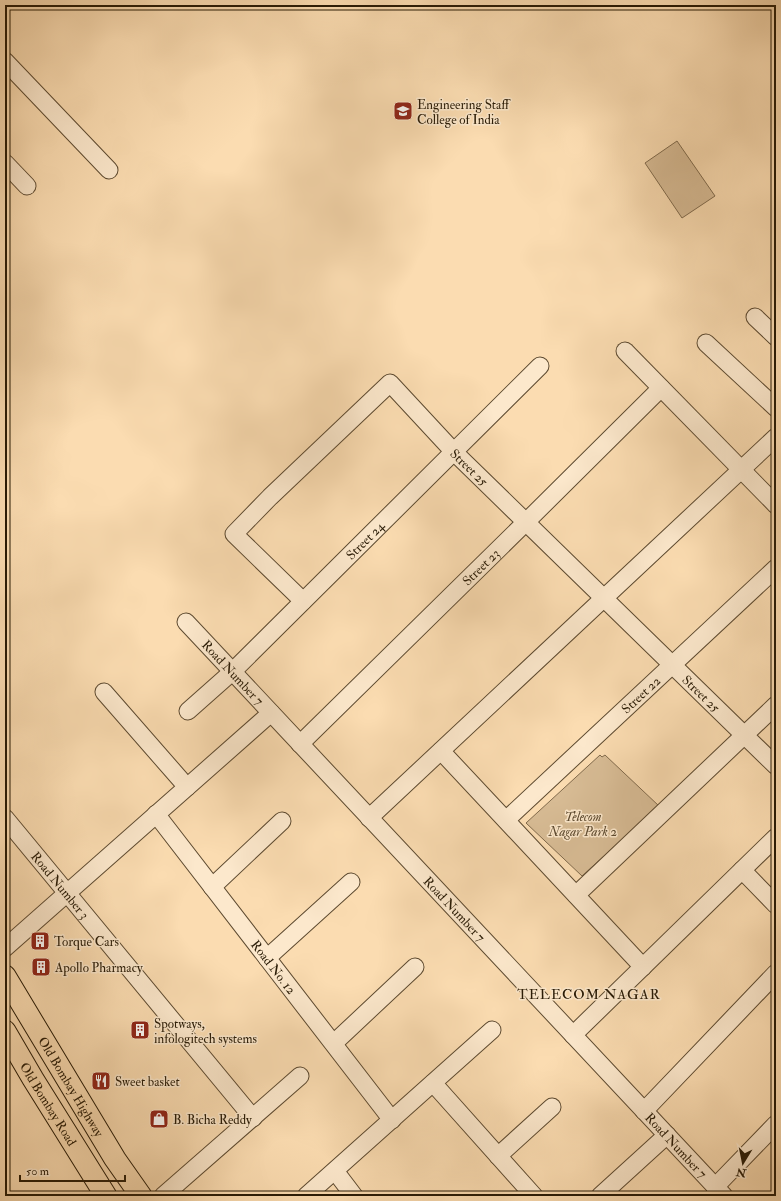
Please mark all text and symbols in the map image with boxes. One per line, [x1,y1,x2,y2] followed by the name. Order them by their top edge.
[417,97,511,128] place label: Engineering Staff College of India
[392,100,414,122] school or university icon: Engineering Staff College of India
[447,446,491,490] street label: Street 25
[343,518,389,563] street label: Street 24
[459,546,503,589] street label: Street 23
[198,637,267,709] street label: Road Number 7
[679,672,723,716] street label: Street 25
[618,673,664,717] street label: Street 22
[548,809,618,840] park label: Telecom Nagar Park 2
[27,849,92,923] street label: Road Number 3
[420,874,488,945] street label: Road Number 7
[29,930,51,952] building icon: Torque Cars
[54,934,119,950] place label: Torque Cars
[247,937,299,998] street label: Road No. 12
[30,956,52,978] building icon: Apollo Pharmacy
[54,960,143,977] place label: Apollo Pharmacy
[517,986,661,1003] district label: TELECOM NAGAR
[154,1016,258,1048] place label: Spotways, infologitech systems
[129,1019,151,1041] building icon: Spotways, infologitech systems
[34,1034,107,1141] street label: Old Bombay Highway
[16,1060,80,1150] street label: Old Bombay Road
[90,1070,112,1092] restaurant icon: Sweet basket
[115,1074,180,1090] place label: Sweet basket
[148,1108,170,1130] shop icon: B. Bicha Reddy
[641,1110,710,1182] street label: Road Number 7
[173,1112,252,1129] place label: B. Bicha Reddy
[723,1143,763,1183] north arrow
[20,1157,125,1183] scale bar
[26,1164,50,1179] text: 50 m
[734,1165,748,1180] text: N

